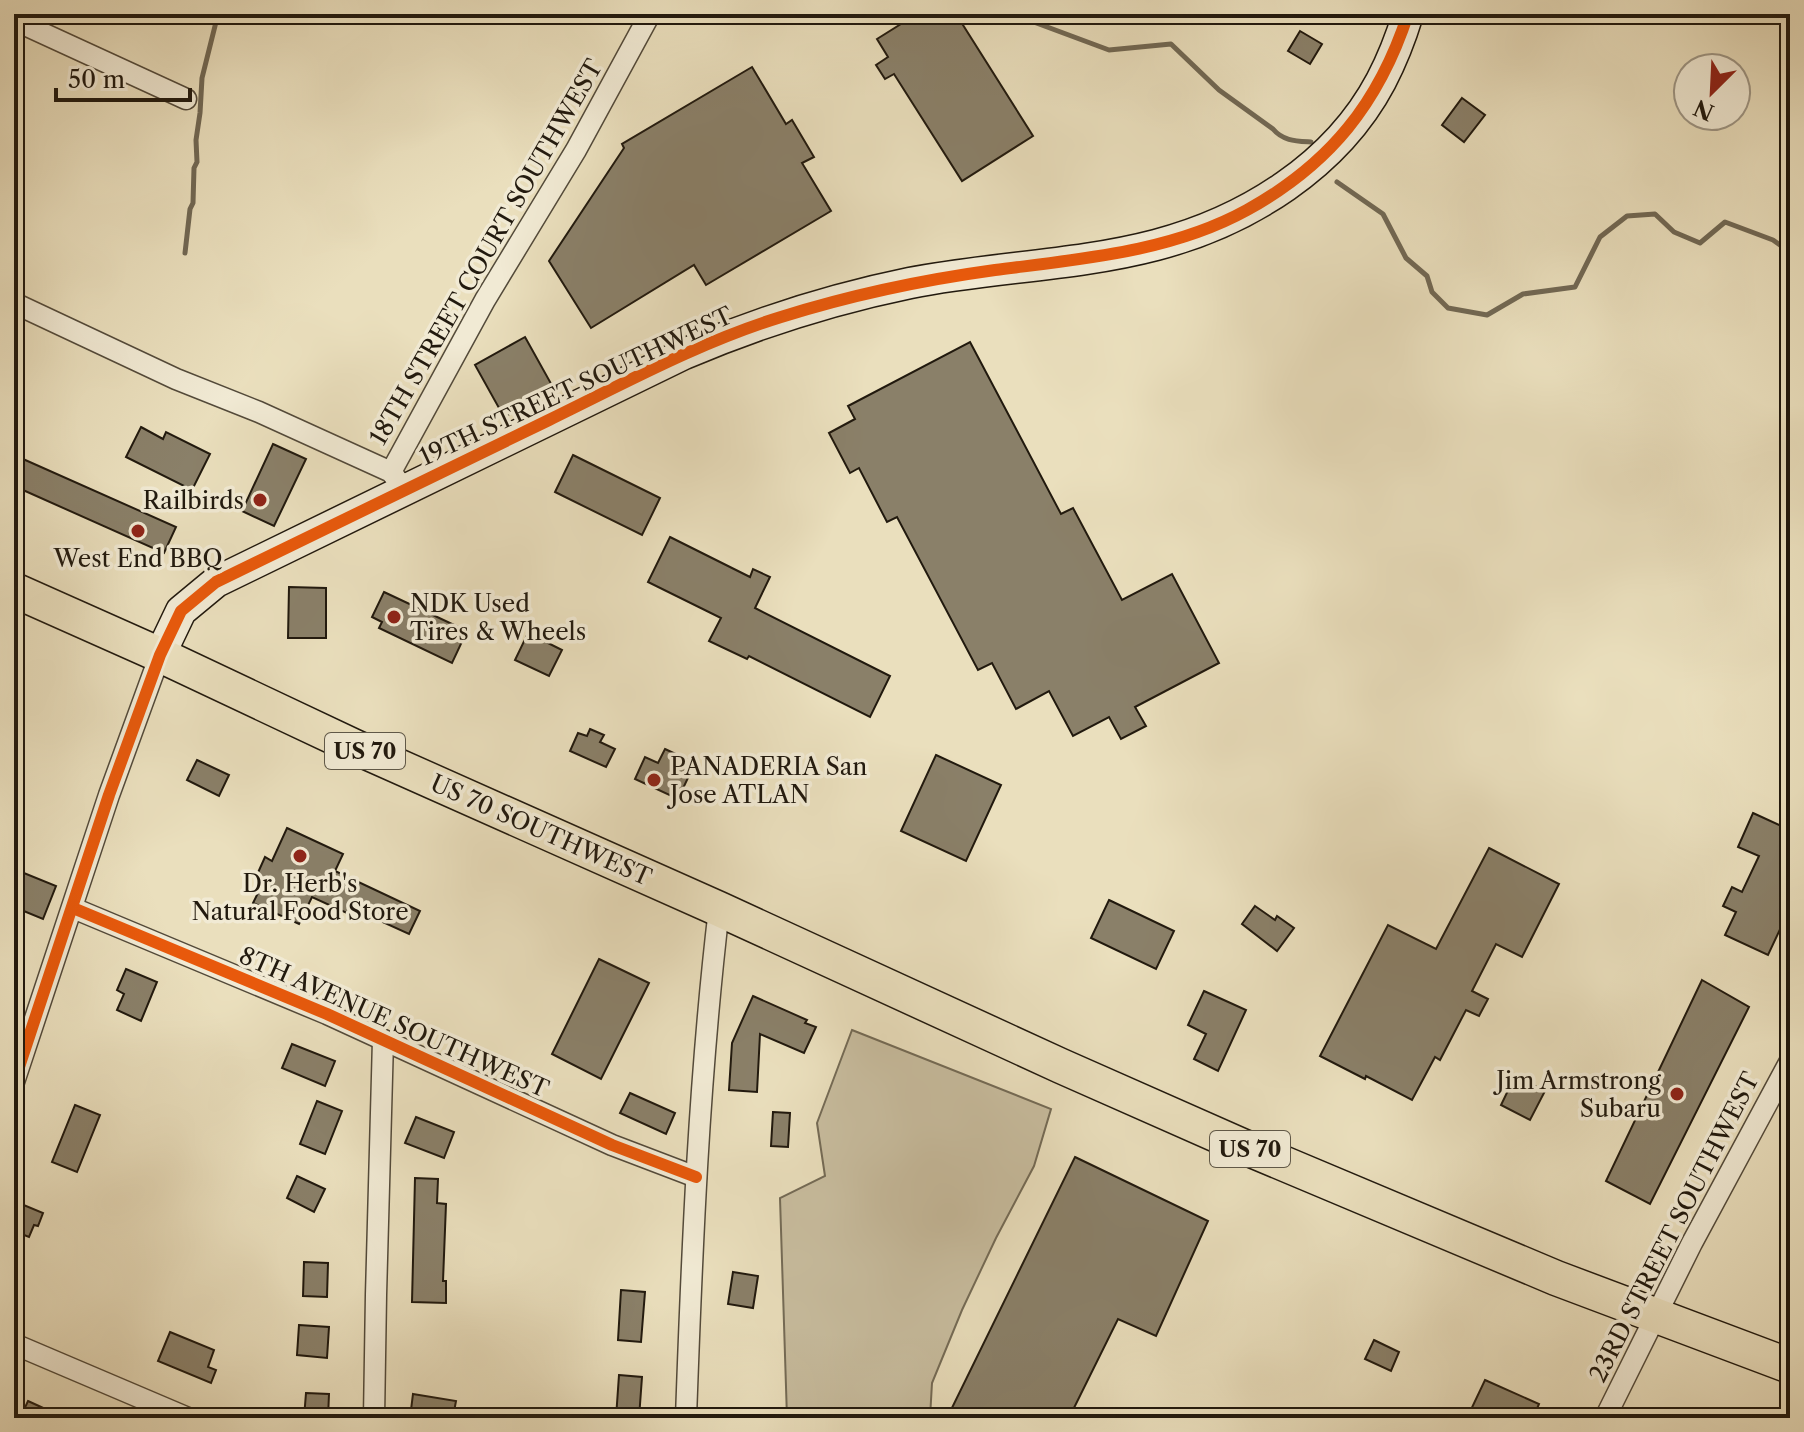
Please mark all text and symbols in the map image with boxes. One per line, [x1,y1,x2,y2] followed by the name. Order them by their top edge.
[56,52,190,102] scale bar
[1672,52,1752,132] north arrow
[363,54,609,450] street label: 18TH STREET COURT SOUTHWEST
[68,65,125,94] text: 50 m
[1690,94,1718,126] text: N
[415,301,737,471] street label: 19TH STREET SOUTHWEST
[143,486,244,515] place label: Railbirds
[251,491,269,509] marker: Railbirds
[129,522,147,540] marker: West End BBQ
[53,544,222,573] place label: West End BBQ
[410,589,586,646] place label: NDK Used Tires & Wheels
[385,608,403,626] marker: NDK Used Tires & Wheels
[325,733,405,769] road number: US 70
[666,752,867,809] place label: PANADERIA San Jose ATLAN
[426,768,656,892] street label: US 70 SOUTHWEST
[645,771,663,789] marker: PANADERIA San Jose ATLAN
[291,847,309,865] marker: Dr. Herb's Natural Food Store
[191,869,409,926] place label: Dr. Herb's Natural Food Store
[235,941,553,1103] street label: 8TH AVENUE SOUTHWEST
[1492,1066,1661,1123] place label: Jim Armstrong Subaru
[1583,1067,1765,1387] street label: 23RD STREET SOUTHWEST
[1668,1085,1686,1103] marker: Jim Armstrong Subaru
[1210,1131,1290,1167] road number: US 70

